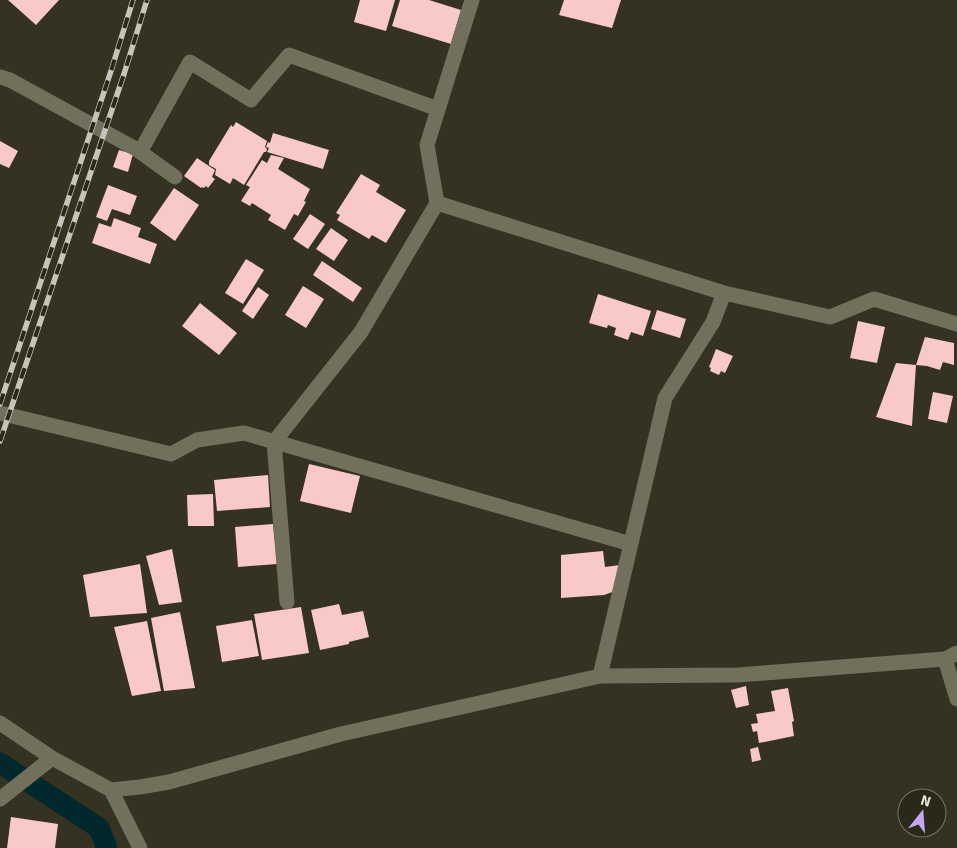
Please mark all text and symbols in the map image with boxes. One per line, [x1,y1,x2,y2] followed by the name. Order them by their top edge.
[897,788,947,838] north arrow
[919,791,933,811] text: N

